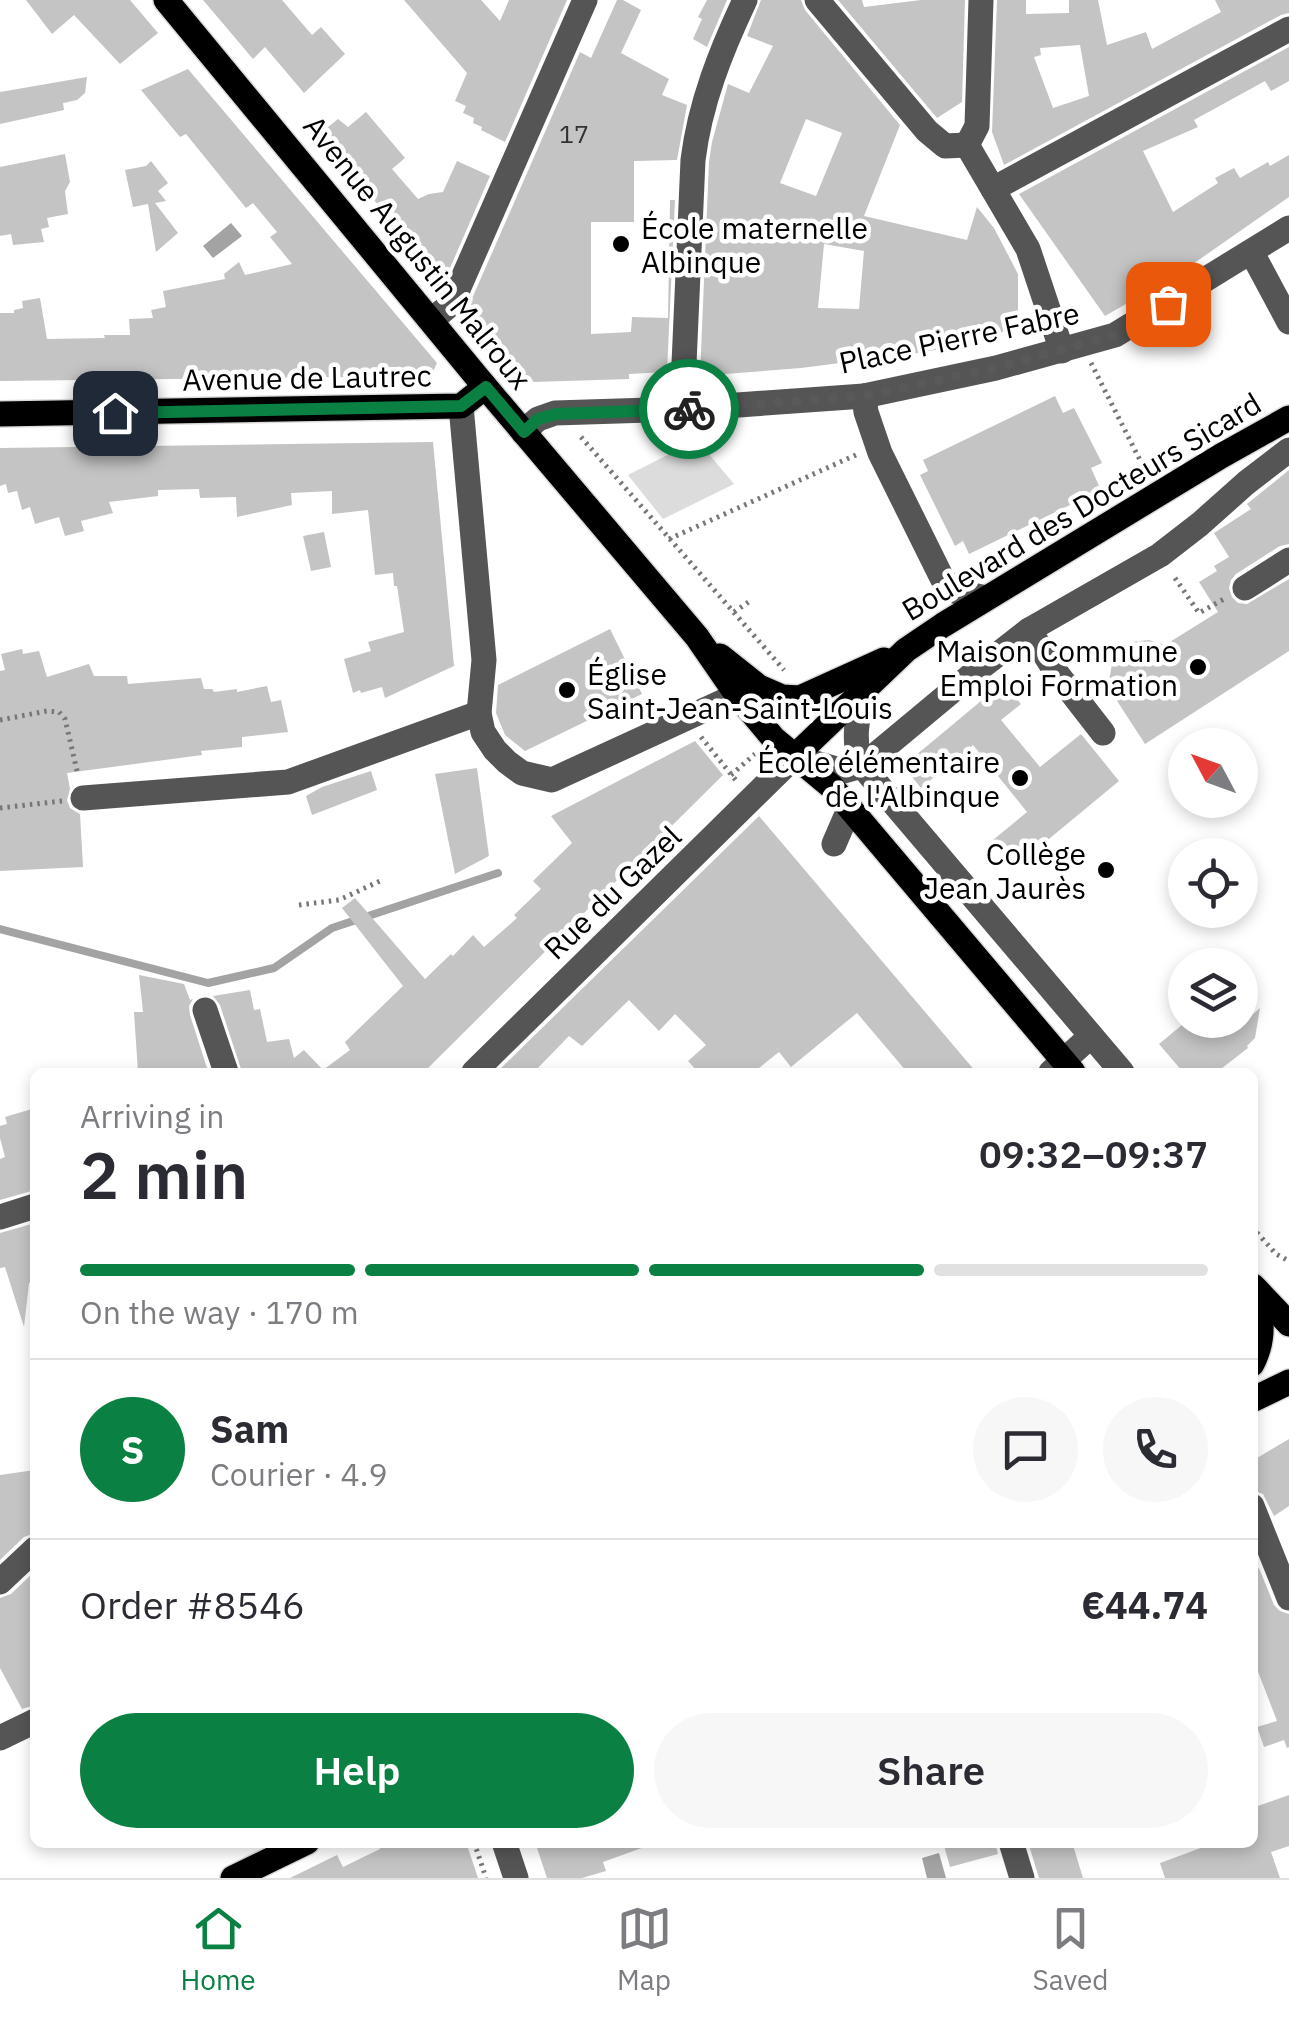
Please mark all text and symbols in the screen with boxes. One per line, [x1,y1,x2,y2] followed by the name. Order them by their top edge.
[295,107,541,397] street label: Avenue Augustin Malroux
[559,117,589,150] house number: 17
[641,208,868,281] place label: École maternelle Albinque
[610,233,632,255] marker: École maternelle Albinque
[1126,262,1211,347] pin
[1141,277,1196,332] icon: bag
[835,292,1083,382] street label: Place Pierre Fabre
[182,355,432,399] street label: Avenue de Lautrec
[639,359,739,459] courier
[73,371,158,456] pin
[662,382,717,437] icon: bike
[894,383,1268,629] street label: Boulevard des Docteurs Sicard
[88,386,143,441] icon: home
[936,631,1178,704] place label: Maison Commune Emploi Formation
[587,654,893,727] place label: Église Saint-Jean-Saint-Louis
[1187,656,1209,678] marker: Maison Commune Emploi Formation
[556,679,578,701] marker: Église Saint-Jean-Saint-Louis
[1168,728,1258,818] north arrow
[1168,728,1258,1038] map controls
[757,742,1000,815] place label: École élémentaire de l'Albinque
[1009,767,1031,789] marker: École élémentaire de l'Albinque
[535,817,689,967] street label: Rue du Gazel
[924,834,1086,907] place label: Collège Jean Jaurès
[1168,838,1258,928] button: locate
[1095,859,1117,881] marker: Collège Jean Jaurès
[1168,948,1258,1038] button: layers
[80,1095,225,1137] text: Arriving in
[979,1129,1208,1178] text: 09:32–09:37
[80,1132,248,1217] text: 2 min
[80,1291,359,1333] text: On the way · 170 m
[973,1397,1078,1502] button: chat
[1103,1397,1208,1502] button: phone
[210,1404,289,1453] text: Sam
[121,1425,144,1474] text: S
[210,1453,388,1495] text: Courier · 4.9
[80,1580,305,1629] text: Order #8546
[1081,1580,1208,1629] text: €44.74
[80,1713,634,1828] button: Help
[654,1713,1208,1828] button: Share
[180,1901,256,1998] tab: Home
[617,1901,672,1998] tab: Map
[1032,1901,1109,1998] tab: Saved

